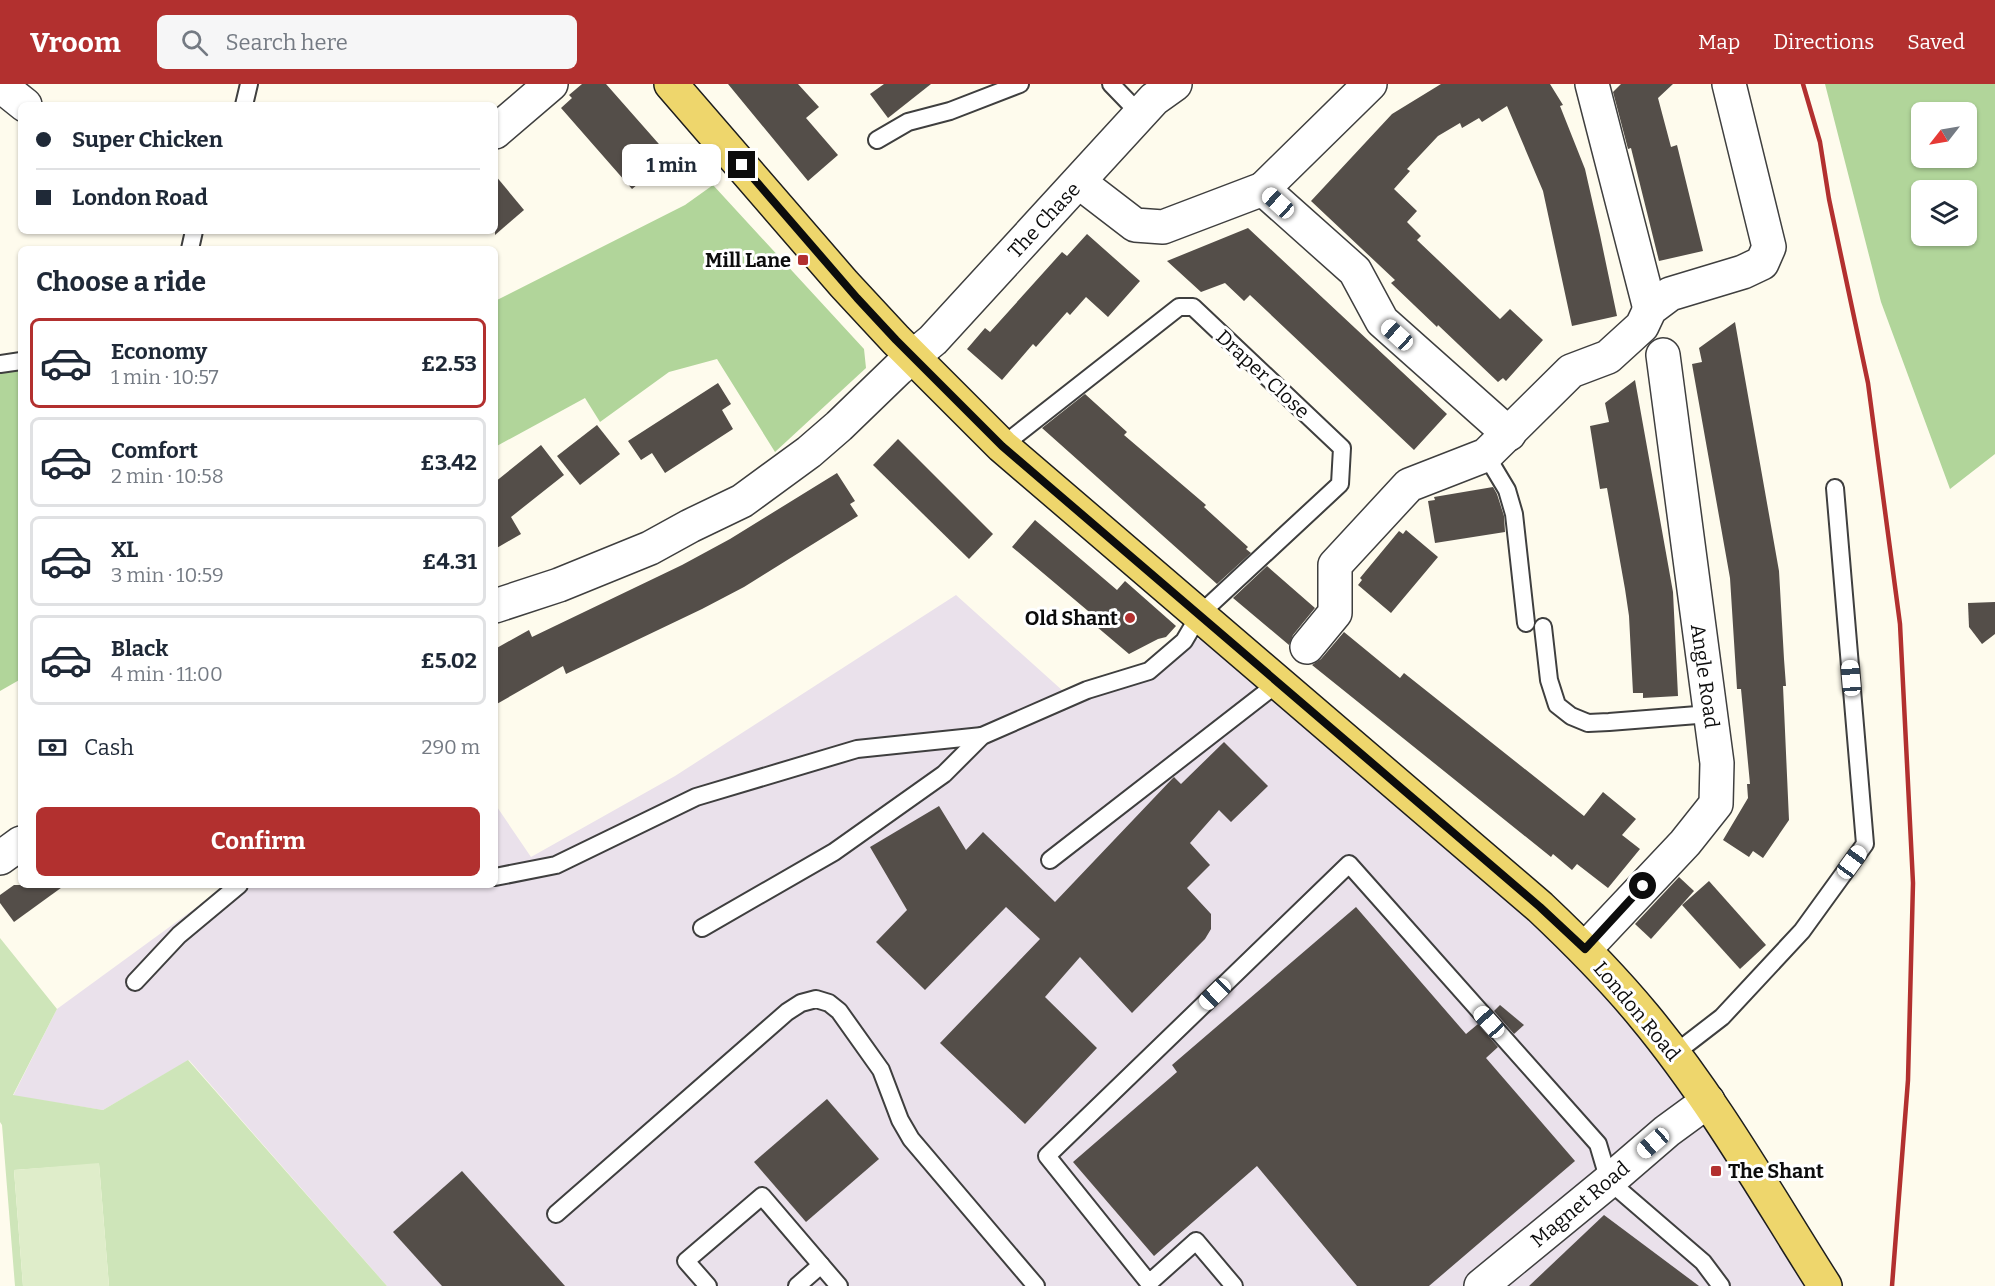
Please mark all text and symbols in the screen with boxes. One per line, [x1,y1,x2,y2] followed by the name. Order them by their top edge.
[157,15,577,69] search box
[30,26,121,59] text: Vroom
[178,26,211,59] icon: search
[226,29,348,56] text: Search here
[1698,29,1740,55] text: Map
[1773,29,1874,55] text: Directions
[1907,29,1965,55] text: Saved
[1911,102,1977,168] north arrow
[1911,102,1977,246] map controls
[72,126,223,153] text: Super Chicken
[622,144,721,186] callout: 1 min
[728,151,755,178] route end
[646,153,697,177] text: 1 min
[1003,177,1085,263] street label: The Chase
[1911,180,1977,246] button: layers
[72,184,208,211] text: London Road
[1259,184,1297,222] car
[705,248,791,272] place label: Mill Lane
[796,253,810,267] marker: Mill Lane
[36,266,206,298] text: Choose a ride
[1378,316,1416,354] car
[1211,325,1315,423] street label: Draper Close
[39,336,93,390] icon: car
[111,338,207,365] text: Economy
[421,350,477,377] text: £2.53
[111,365,219,389] text: 1 min · 10:57
[39,435,93,489] icon: car
[111,437,198,464] text: Comfort
[420,449,477,476] text: £3.42
[111,464,224,488] text: 2 min · 10:58
[39,534,93,588] icon: car
[111,536,138,563] text: XL
[422,548,477,575] text: £4.31
[111,563,224,587] text: 3 min · 10:59
[1025,606,1118,630] place label: Old Shant
[1123,611,1137,625] marker: Old Shant
[1686,622,1724,730] street label: Angle Road
[39,633,93,687] icon: car
[111,635,168,662] text: Black
[420,647,477,674] text: £5.02
[1840,659,1862,697] car
[111,662,223,686] text: 4 min · 11:00
[36,731,69,764] icon: cash
[84,734,134,761] text: Cash
[422,735,480,759] text: 290 m
[36,807,480,876] button: Confirm
[1834,842,1870,882] car
[1629,872,1656,899] route start
[1589,957,1685,1066] street label: London Road
[1196,975,1234,1013] car
[1470,1003,1508,1041] car
[1634,1124,1672,1162] car
[1526,1156,1634,1252] street label: Magnet Road
[1728,1159,1824,1183] place label: The Shant
[1709,1164,1723,1178] marker: The Shant

